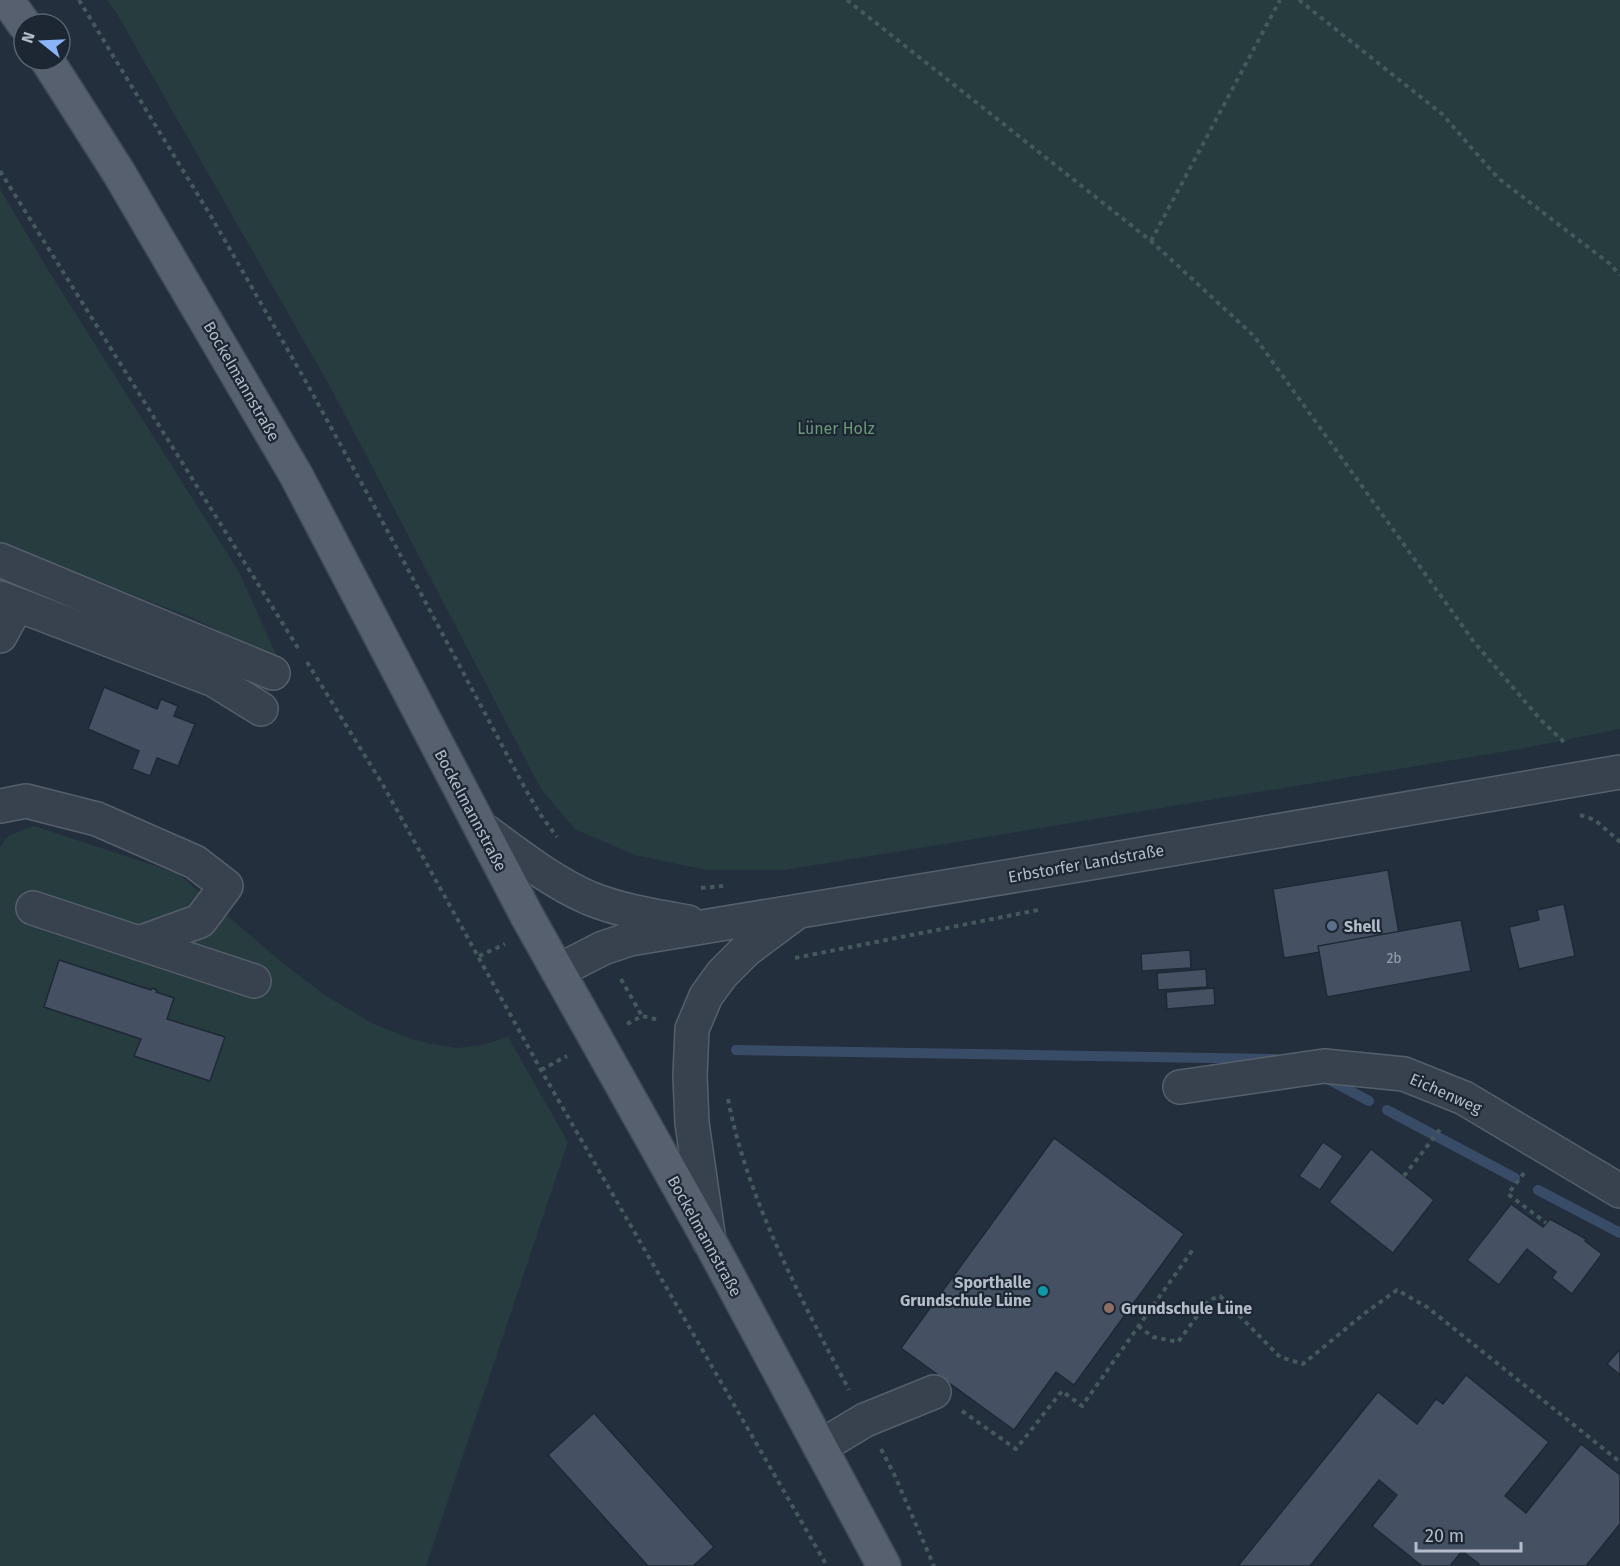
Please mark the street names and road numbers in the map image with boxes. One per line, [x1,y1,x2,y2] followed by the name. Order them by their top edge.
[200,318,284,445] street label: Bockelmannstraße
[430,746,511,874] street label: Bockelmannstraße
[1007,840,1166,887] street label: Erbstorfer Landstraße
[1407,1069,1485,1118] street label: Eichenweg
[663,1173,746,1300] street label: Bockelmannstraße

